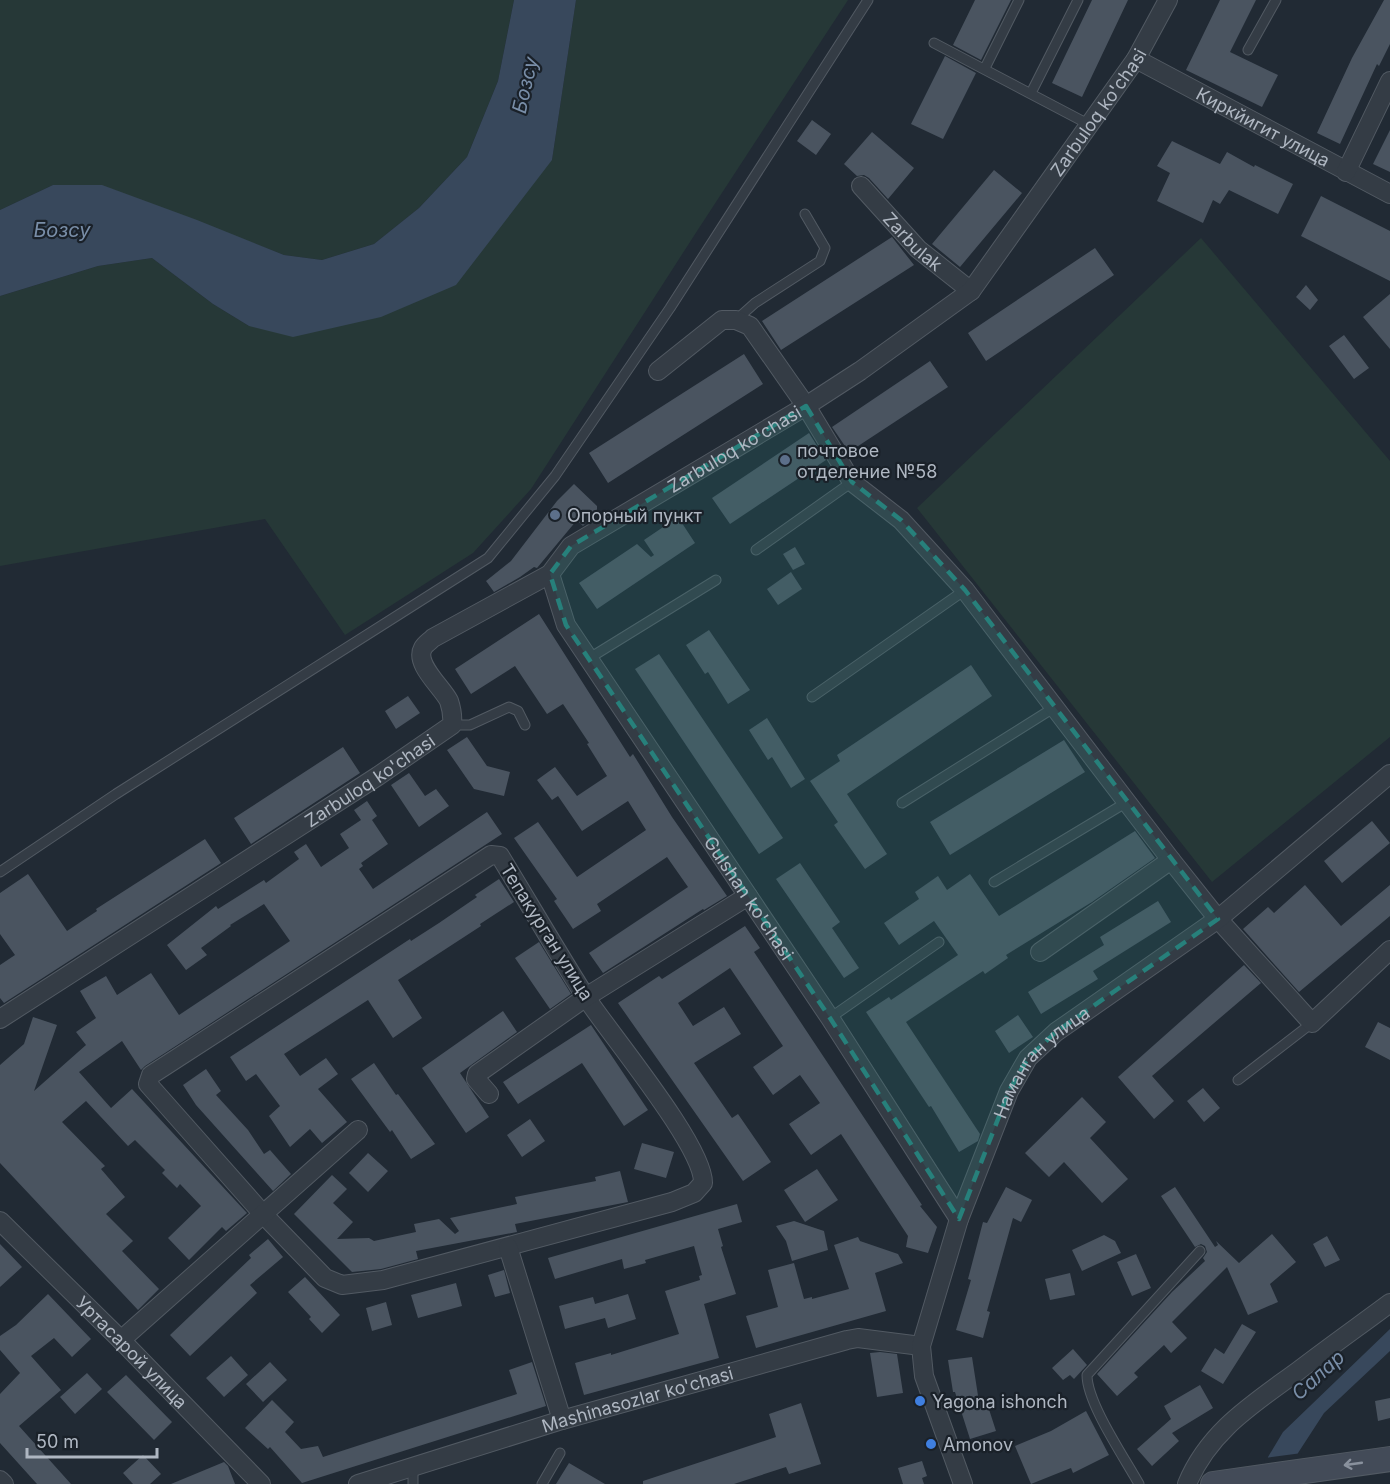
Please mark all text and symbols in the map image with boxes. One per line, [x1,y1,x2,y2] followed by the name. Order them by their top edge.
[1046,45,1150,180] street label: Zarbuloq ko'chasi
[507,54,543,116] water label: Бозсу
[1193,83,1334,171] street label: Киркйигит улица
[879,208,947,275] street label: Zarbulak
[33,218,91,242] water label: Бозсу
[664,401,805,496] street label: Zarbuloq ko'chasi
[797,440,937,482] place label: почтовое отделение №58
[778,453,792,467] marker: почтовое отделение №58
[567,505,703,526] place label: Опорный пункт
[548,508,562,522] marker: Опорный пункт
[301,730,439,831] street label: Zarbuloq ko'chasi
[700,832,798,964] street label: Gulshan ko'chasi
[496,860,598,1004] street label: Тепакурган улица
[989,1001,1093,1121] street label: Наманган улица
[72,1292,192,1413] street label: Уртасарой улица
[1287,1345,1349,1405] water label: Салар
[539,1362,735,1436] street label: Mashinasozlar ko'chasi
[932,1391,1068,1412] place label: Yagona ishonch
[913,1394,927,1408] marker: Yagona ishonch
[27,1421,158,1459] scale bar
[36,1431,79,1452] text: 50 m
[943,1434,1013,1455] place label: Amonov
[924,1437,938,1451] marker: Amonov
[1344,1459,1364,1470] one-way arrow

